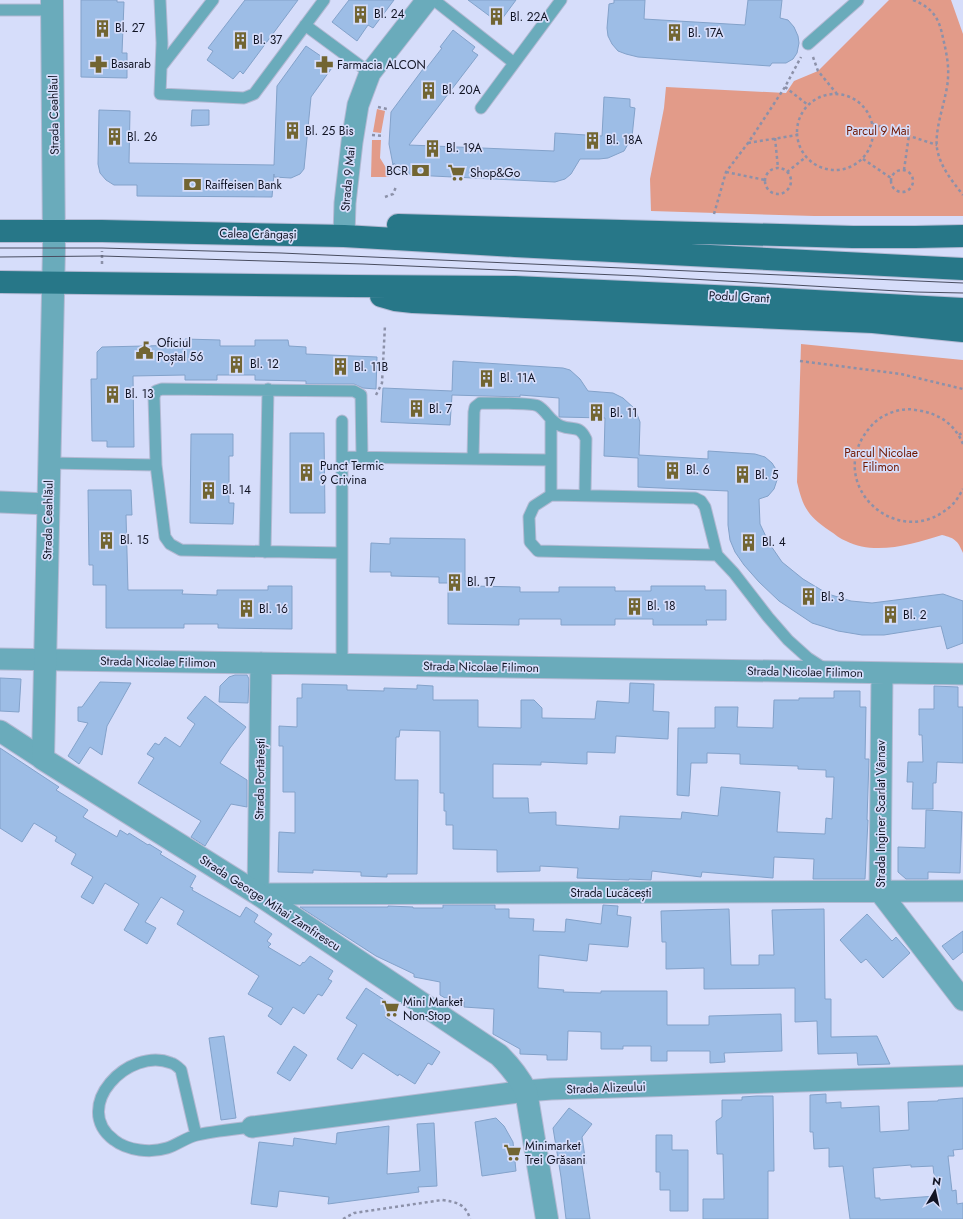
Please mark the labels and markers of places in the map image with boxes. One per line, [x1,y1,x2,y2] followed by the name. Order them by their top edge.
[351,4,371,24] building icon: Bl. 24
[374,5,404,23] place label: Bl. 24
[487,7,507,27] building icon: Bl. 22A
[510,8,548,26] place label: Bl. 22A
[92,18,112,38] building icon: Bl. 27
[115,19,145,37] place label: Bl. 27
[665,23,685,43] building icon: Bl. 17A
[688,24,723,42] place label: Bl. 17A
[230,30,250,50] building icon: Bl. 37
[253,31,283,49] place label: Bl. 37
[88,54,108,74] pharmacy icon: Basarab
[111,55,151,73] place label: Basarab
[314,55,334,75] pharmacy icon: Farmacia ALCON
[337,56,426,74] place label: Farmacia ALCON
[419,80,439,100] building icon: Bl. 20A
[442,81,481,99] place label: Bl. 20A
[282,121,302,141] building icon: Bl. 25 Bis
[305,122,354,140] place label: Bl. 25 Bis
[104,127,124,147] building icon: Bl. 26
[127,128,157,146] place label: Bl. 26
[583,130,603,150] building icon: Bl. 18A
[606,131,642,149] place label: Bl. 18A
[423,138,443,158] building icon: Bl. 19A
[446,139,482,157] place label: Bl. 19A
[411,161,431,181] bank icon: BCR
[386,162,408,180] place label: BCR
[447,163,467,183] supermarket icon: Shop&Go
[470,164,521,182] place label: Shop&Go
[182,175,202,195] bank icon: Raiffeisen Bank
[205,176,282,194] place label: Raiffeisen Bank
[157,334,203,366] place label: Oficiul Poștal 56
[134,340,154,360] public building icon: Oficiul Poștal 56
[227,354,247,374] building icon: Bl. 12
[250,355,279,373] place label: Bl. 12
[331,357,351,377] building icon: Bl. 11B
[354,358,388,376] place label: Bl. 11B
[477,368,497,388] building icon: Bl. 11A
[500,369,535,387] place label: Bl. 11A
[102,384,122,404] building icon: Bl. 13
[125,385,154,403] place label: Bl. 13
[406,399,426,419] building icon: Bl. 7
[429,400,453,418] place label: Bl. 7
[587,403,607,423] building icon: Bl. 11
[610,404,637,422] place label: Bl. 11
[320,457,384,489] place label: Punct Termic 9 Crivina
[663,460,683,480] building icon: Bl. 6
[686,461,710,479] place label: Bl. 6
[297,463,317,483] building icon: Punct Termic 9 Crivina
[732,465,752,485] building icon: Bl. 5
[755,466,779,484] place label: Bl. 5
[199,480,219,500] building icon: Bl. 14
[222,481,251,499] place label: Bl. 14
[97,530,117,550] building icon: Bl. 15
[120,531,149,549] place label: Bl. 15
[739,532,759,552] building icon: Bl. 4
[762,533,786,551] place label: Bl. 4
[444,572,464,592] building icon: Bl. 17
[467,573,496,591] place label: Bl. 17
[798,587,818,607] building icon: Bl. 3
[821,588,845,606] place label: Bl. 3
[624,596,644,616] building icon: Bl. 18
[647,597,676,615] place label: Bl. 18
[236,599,256,619] building icon: Bl. 16
[259,600,288,618] place label: Bl. 16
[880,605,900,625] building icon: Bl. 2
[903,606,927,624] place label: Bl. 2
[403,993,463,1025] place label: Mini Market Non-Stop
[380,999,400,1019] supermarket icon: Mini Market Non-Stop
[525,1137,586,1169] place label: Minimarket Trei Grăsani
[502,1143,522,1163] supermarket icon: Minimarket Trei Grăsani

